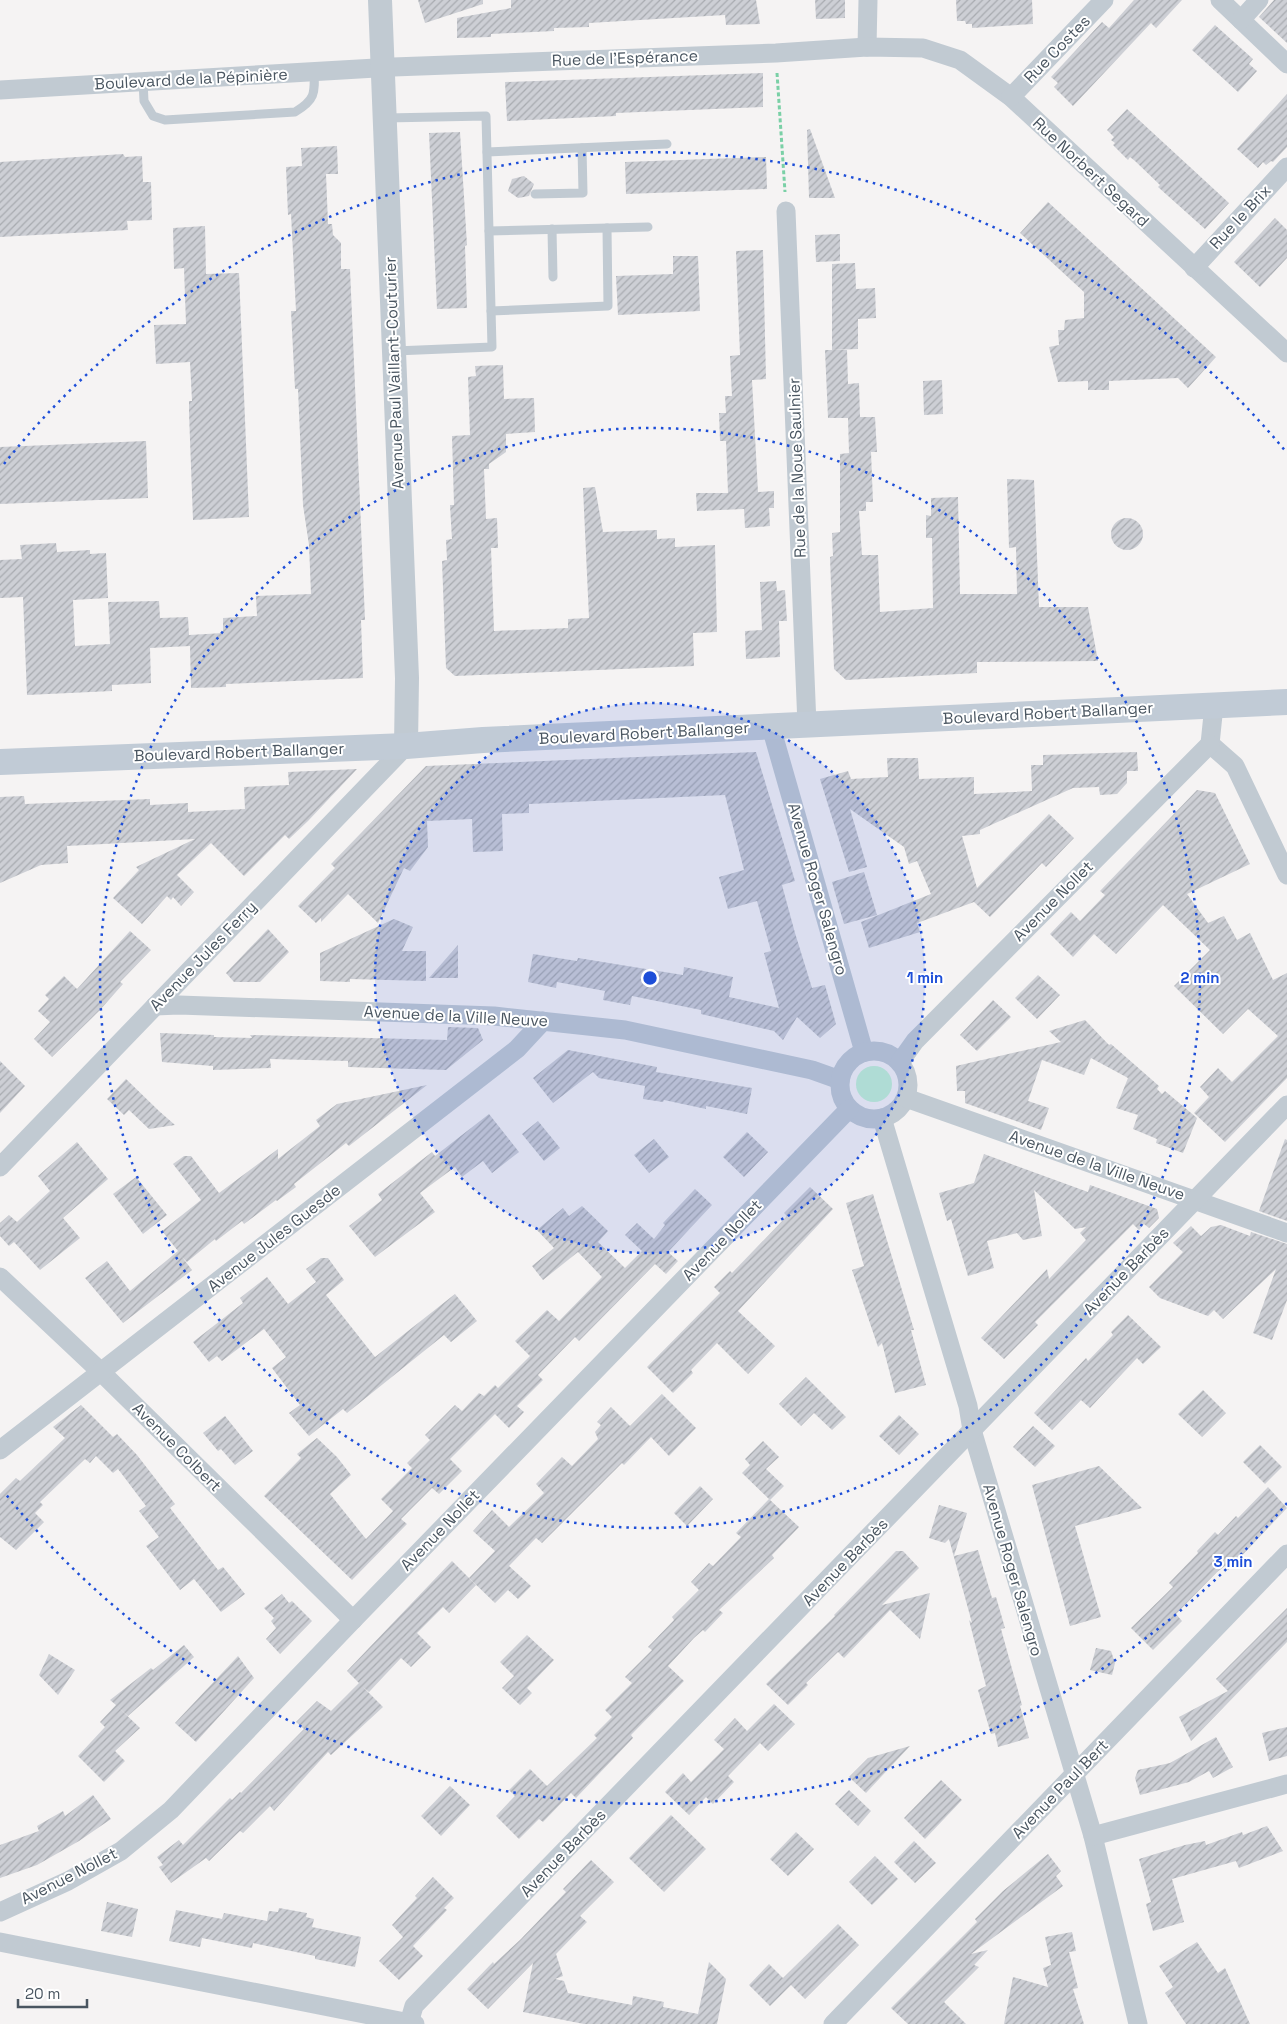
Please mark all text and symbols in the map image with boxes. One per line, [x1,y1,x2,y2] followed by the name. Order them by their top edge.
[1019,10,1095,88] street label: Rue Costes
[552,45,698,71] street label: Rue de l'Espérance
[94,63,288,95] street label: Boulevard de la Pépinière
[1028,112,1154,232] street label: Rue Norbert Segard
[1205,180,1275,254] street label: Rue le Brix
[379,256,409,490] street label: Avenue Paul Vaillant-Couturier
[783,378,811,558] street label: Rue de la Noue Saulnier
[942,697,1154,729] street label: Boulevard Robert Ballanger
[538,717,750,749] street label: Boulevard Robert Ballanger
[133,738,345,766] street label: Boulevard Robert Ballanger
[783,800,853,978] street label: Avenue Roger Salengro
[1008,856,1098,946] street label: Avenue Nollet
[145,896,261,1016] street label: Avenue Jules Ferry
[907,968,943,987] text: 1 min
[1181,968,1219,987] text: 2 min
[641,969,659,987] centre of rings
[363,1001,549,1031] street label: Avenue de la Ville Neuve
[1006,1125,1188,1205] street label: Avenue de la Ville Neuve
[203,1179,345,1297] street label: Avenue Jules Guesde
[678,1195,766,1285] street label: Avenue Nollet
[1079,1222,1173,1320] street label: Avenue Barbès
[128,1398,226,1496] street label: Avenue Colbert
[978,1481,1048,1659] street label: Avenue Roger Salengro
[396,1485,484,1575] street label: Avenue Nollet
[798,1513,892,1611] street label: Avenue Barbès
[1214,1552,1252,1571] text: 3 min
[1007,1735,1113,1843] street label: Avenue Paul Bert
[516,1804,610,1902] street label: Avenue Barbès
[17,1843,121,1909] street label: Avenue Nollet
[18,1976,86,2008] scale bar
[25,1984,60,2003] text: 20 m

